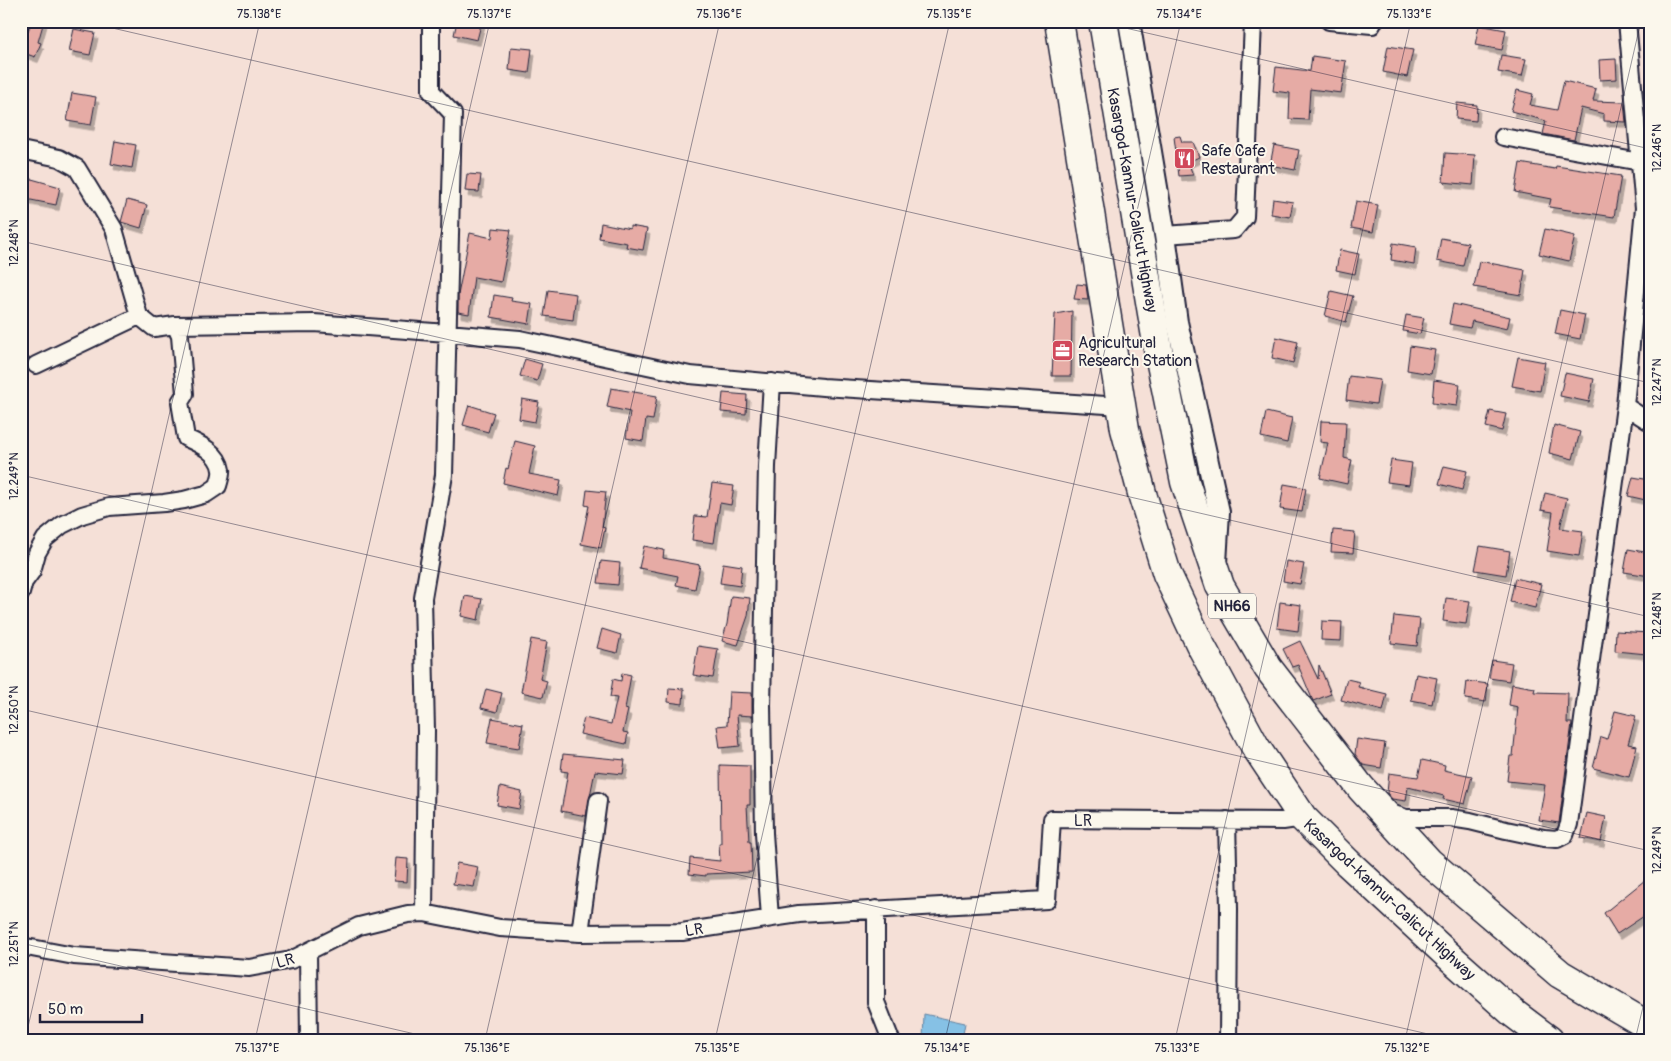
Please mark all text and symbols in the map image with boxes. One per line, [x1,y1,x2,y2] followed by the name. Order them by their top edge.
[237,7,281,22] text: 75.138°E
[467,7,511,22] text: 75.137°E
[696,7,742,22] text: 75.136°E
[927,7,971,22] text: 75.135°E
[1156,7,1202,22] text: 75.134°E
[1386,7,1432,22] text: 75.133°E
[1102,86,1162,314] street label: Kasargod-Kannur-Calicut Highway
[1650,124,1665,172] text: 12.246°N
[1201,141,1275,179] place label: Safe Cafe Restaurant
[1173,147,1197,171] restaurant icon: Safe Cafe Restaurant
[7,219,22,267] text: 12.248°N
[1078,333,1192,371] place label: Agricultural Research Station
[1050,339,1074,363] office icon: Agricultural Research Station
[1650,358,1665,406] text: 12.247°N
[7,452,22,500] text: 12.249°N
[1650,592,1665,640] text: 12.248°N
[1208,594,1256,618] road number: NH66
[7,686,22,734] text: 12.250°N
[1074,811,1092,831] street label: LR
[1299,815,1480,985] street label: Kasargod-Kannur-Calicut Highway
[1650,826,1665,874] text: 12.249°N
[684,919,705,941] street label: LR
[7,921,22,967] text: 12.251°N
[274,949,297,973] street label: LR
[40,991,142,1023] scale bar
[48,1000,83,1019] text: 50 m
[235,1041,279,1056] text: 75.137°E
[464,1041,510,1056] text: 75.136°E
[695,1041,739,1056] text: 75.135°E
[924,1041,970,1056] text: 75.134°E
[1154,1041,1200,1056] text: 75.133°E
[1384,1041,1430,1056] text: 75.132°E

